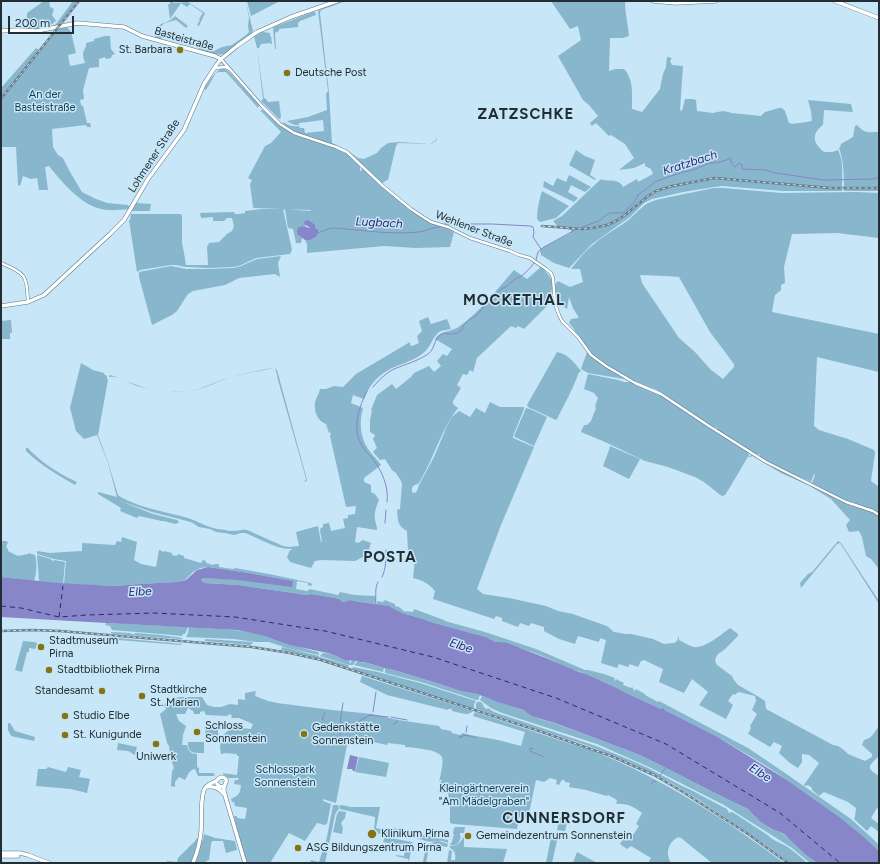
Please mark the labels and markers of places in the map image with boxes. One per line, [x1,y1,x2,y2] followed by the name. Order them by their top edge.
[119,43,172,57] place label: St. Barbara
[175,45,185,55] marker: St. Barbara
[295,66,367,80] place label: Deutsche Post
[282,68,292,78] marker: Deutsche Post
[49,634,118,660] place label: Stadtmuseum Pirna
[36,642,46,652] marker: Stadtmuseum Pirna
[57,663,160,677] place label: Stadtbibliothek Pirna
[44,665,54,675] marker: Stadtbibliothek Pirna
[150,683,207,709] place label: Stadtkirche St. Marien
[35,684,94,698] place label: Standesamt
[97,686,107,696] marker: Standesamt
[137,691,147,701] marker: Stadtkirche St. Marien
[73,709,130,723] place label: Studio Elbe
[60,711,70,721] marker: Studio Elbe
[205,719,267,745] place label: Schloss Sonnenstein
[312,721,379,747] place label: Gedenkstätte Sonnenstein
[192,727,202,737] marker: Schloss Sonnenstein
[73,728,142,742] place label: St. Kunigunde
[299,729,309,739] marker: Gedenkstätte Sonnenstein
[60,730,70,740] marker: St. Kunigunde
[151,739,161,749] marker: Uniwerk
[136,750,176,764] place label: Uniwerk
[381,827,449,841] place label: Klinikum Pirna
[366,828,378,840] marker: Klinikum Pirna
[476,829,632,843] place label: Gemeindezentrum Sonnenstein
[463,831,473,841] marker: Gemeindezentrum Sonnenstein
[306,841,441,855] place label: ASG Bildungszentrum Pirna
[293,843,303,853] marker: ASG Bildungszentrum Pirna

